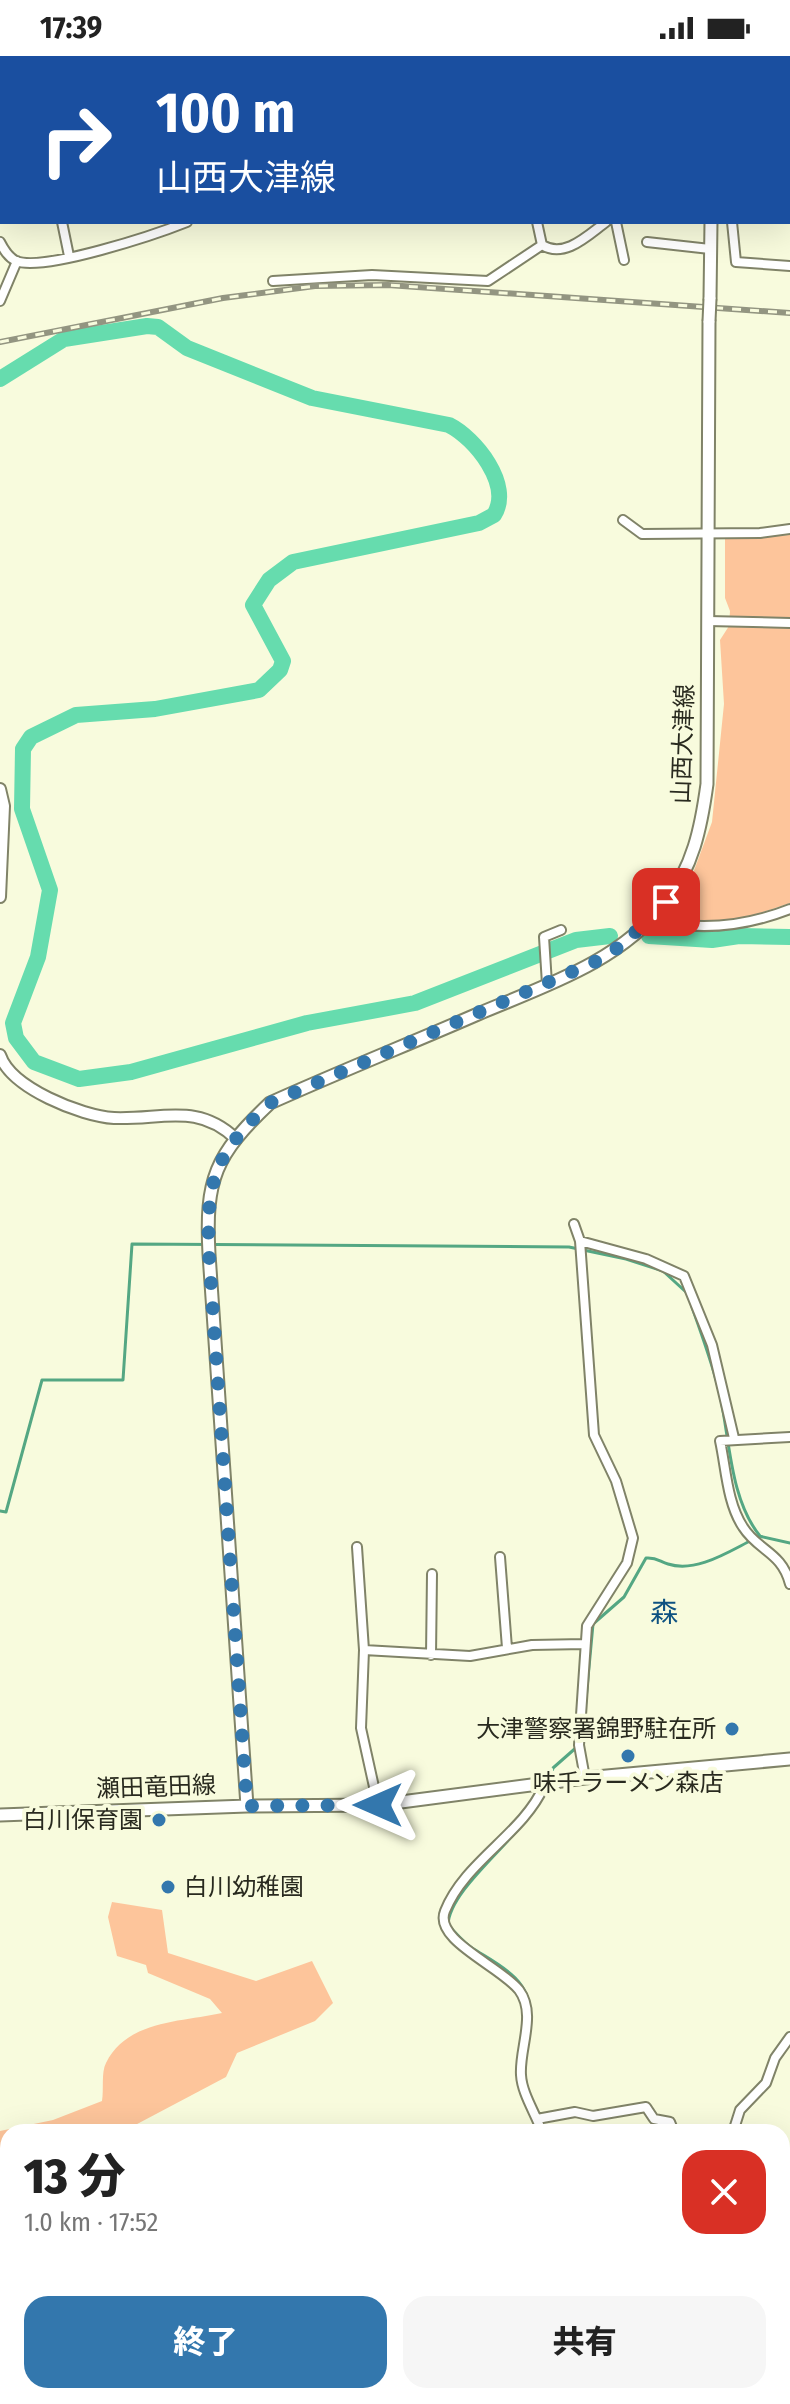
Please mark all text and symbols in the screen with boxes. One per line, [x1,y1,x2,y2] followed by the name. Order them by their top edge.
[40,10,102,46] text: 17:39
[156,80,295,147] text: 100 m
[24,88,128,192] icon: right
[156,156,336,200] text: 山西大津線
[667,684,699,804] street label: 山西大津線
[632,868,700,936] pin
[644,880,688,924] icon: arrive
[650,1596,678,1629] district label: 森
[476,1715,716,1743] place label: 大津警察署錦野駐在所
[723,1720,741,1738] marker: 大津警察署錦野駐在所
[619,1747,637,1765] marker: 味千ラーメン森店
[336,1763,420,1847] position arrow
[532,1769,724,1797] place label: 味千ラーメン森店
[96,1771,216,1803] street label: 瀬田竜田線
[23,1806,143,1834] place label: 白川保育園
[150,1811,168,1829] marker: 白川保育園
[184,1873,304,1901] place label: 白川幼稚園
[159,1878,177,1896] marker: 白川幼稚園
[24,2148,125,2206] text: 13 分
[682,2150,766,2234] button: close
[24,2207,158,2238] text: 1.0 km · 17:52
[24,2296,387,2388] button: 終了
[403,2296,766,2388] button: 共有

